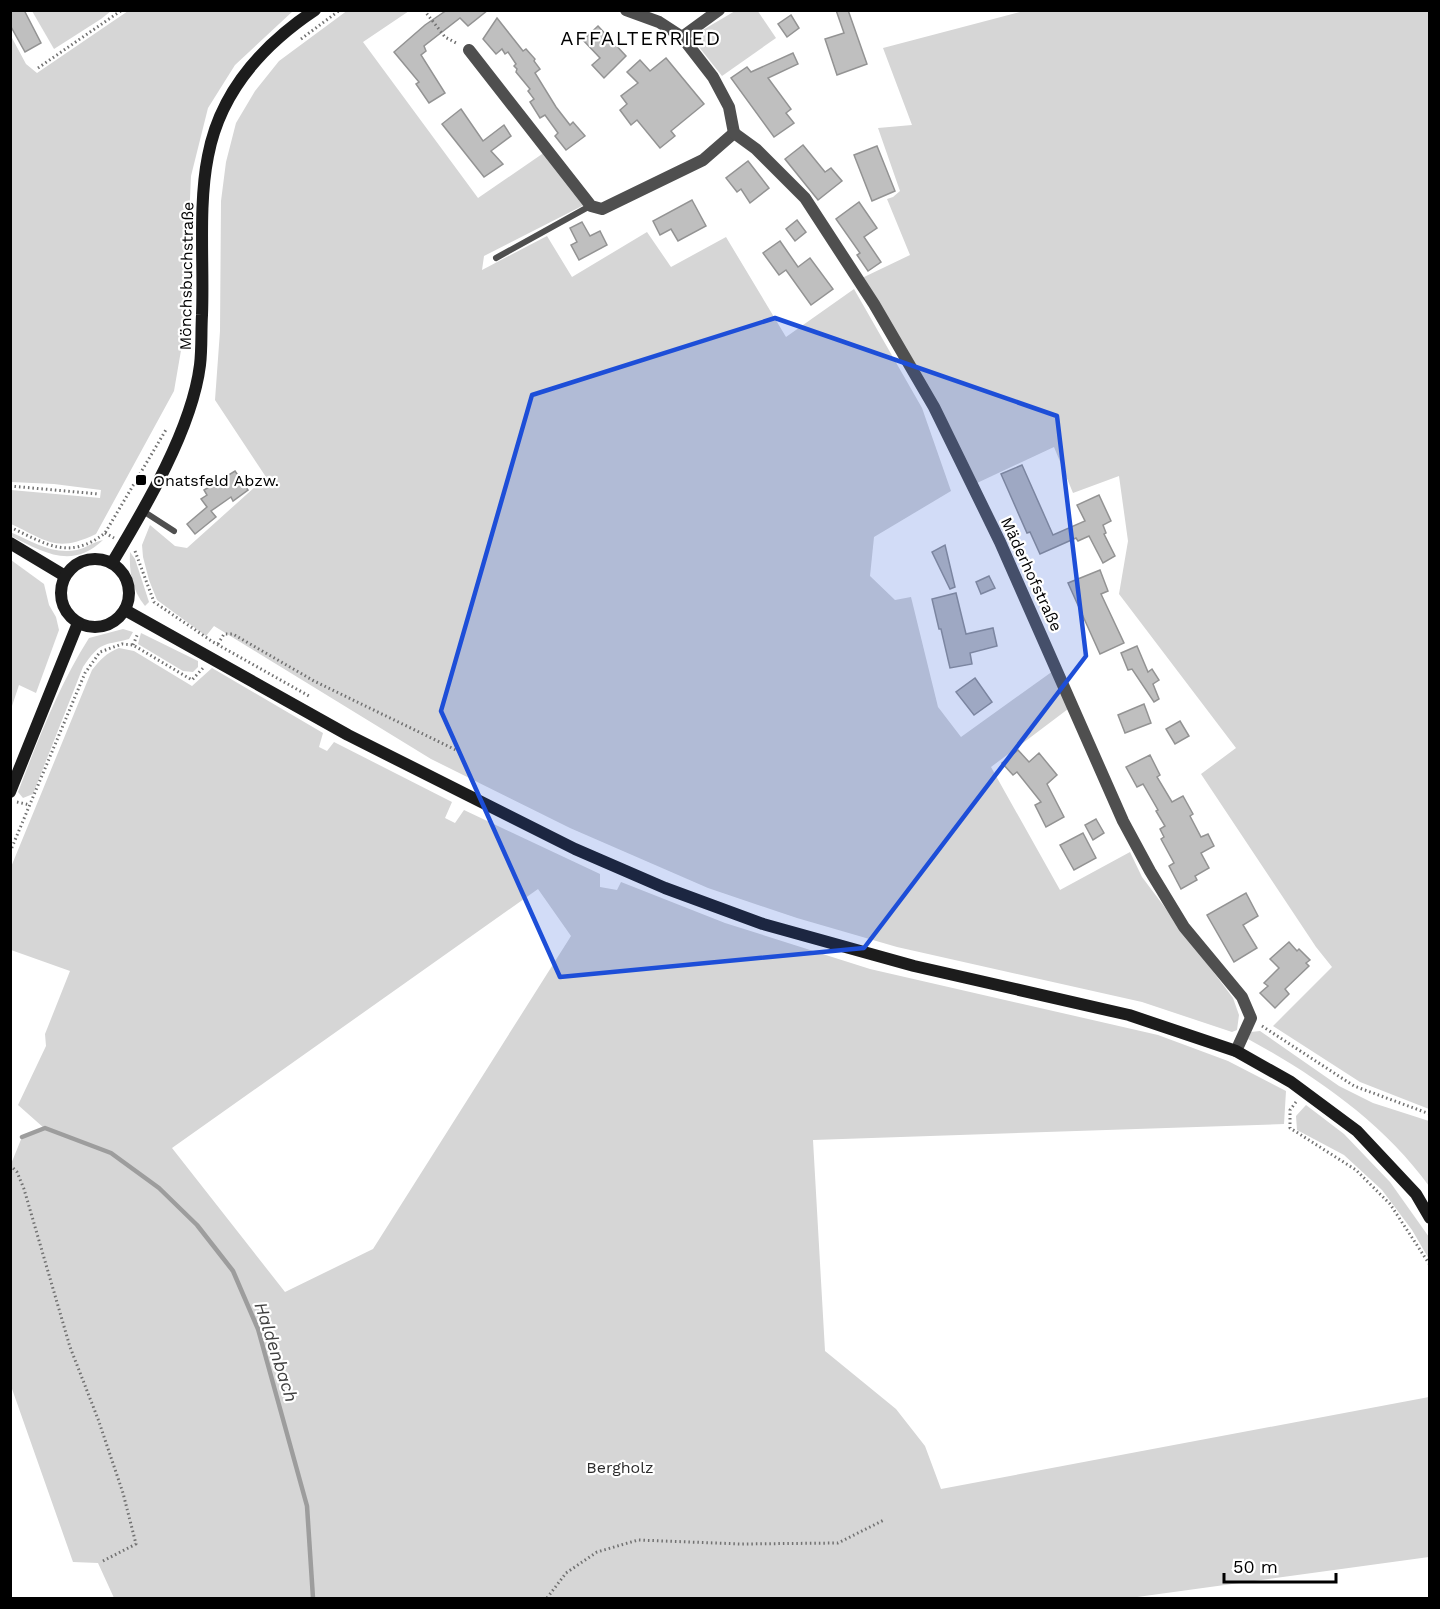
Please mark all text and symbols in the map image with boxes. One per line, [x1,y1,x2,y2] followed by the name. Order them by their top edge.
[560,26,722,50] district label: AFFALTERRIED
[176,201,197,351] street label: Mönchsbuchstraße
[153,471,279,490] place label: Onatsfeld Abzw.
[134,473,148,487] marker: Onatsfeld Abzw.
[997,514,1066,634] street label: Mäderhofstraße
[250,1299,303,1405] water label: Haldenbach
[586,1458,654,1477] park label: Bergholz
[1224,1546,1336,1584] scale bar
[1233,1556,1278,1577] text: 50 m

